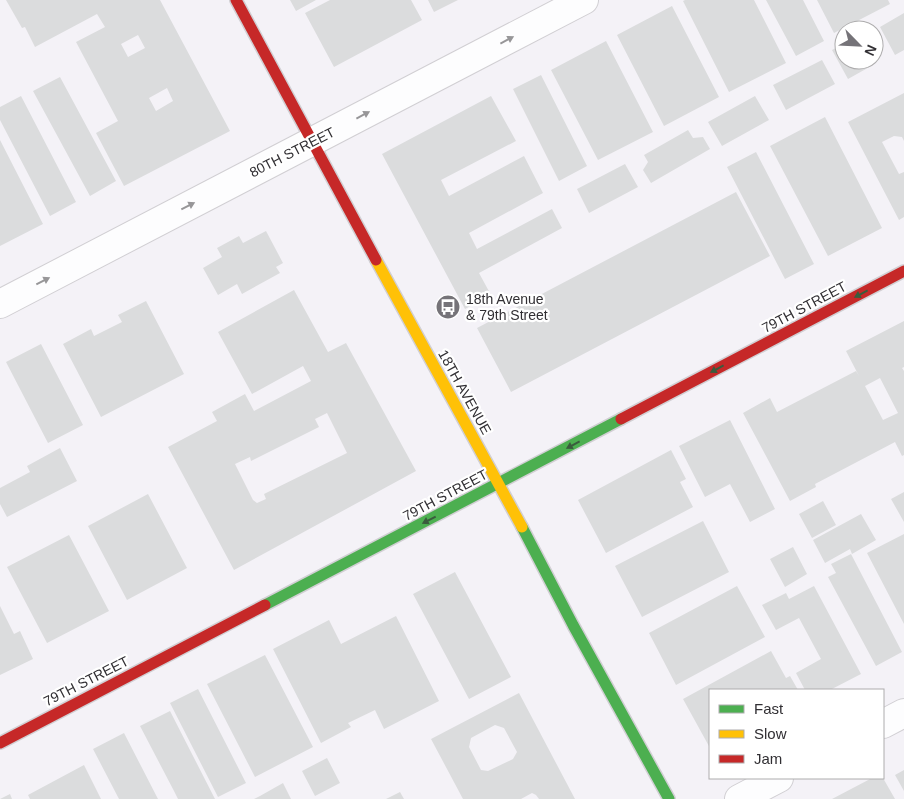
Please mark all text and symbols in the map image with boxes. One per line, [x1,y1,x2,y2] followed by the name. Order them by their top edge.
[834,20,884,70] north arrow
[500,36,514,44] one-way arrow
[862,42,880,58] text: N
[356,111,370,119] one-way arrow
[247,123,338,180] street label: 80TH STREET
[180,202,195,210] one-way arrow
[36,277,51,285] one-way arrow
[759,278,849,336] street label: 79TH STREET
[854,290,868,298] one-way arrow
[466,291,548,323] place label: 18th Avenue & 79th Street
[435,294,461,320] bus stop icon: 18th Avenue & 79th Street
[435,347,495,437] street label: 18TH AVENUE
[710,365,724,373] one-way arrow
[566,440,580,449] one-way arrow
[400,466,490,524] street label: 79TH STREET
[422,516,436,524] one-way arrow
[41,652,132,709] street label: 79TH STREET
[709,689,884,779] legend
[754,700,784,717] text: Fast
[754,725,787,742] text: Slow
[754,750,782,767] text: Jam

